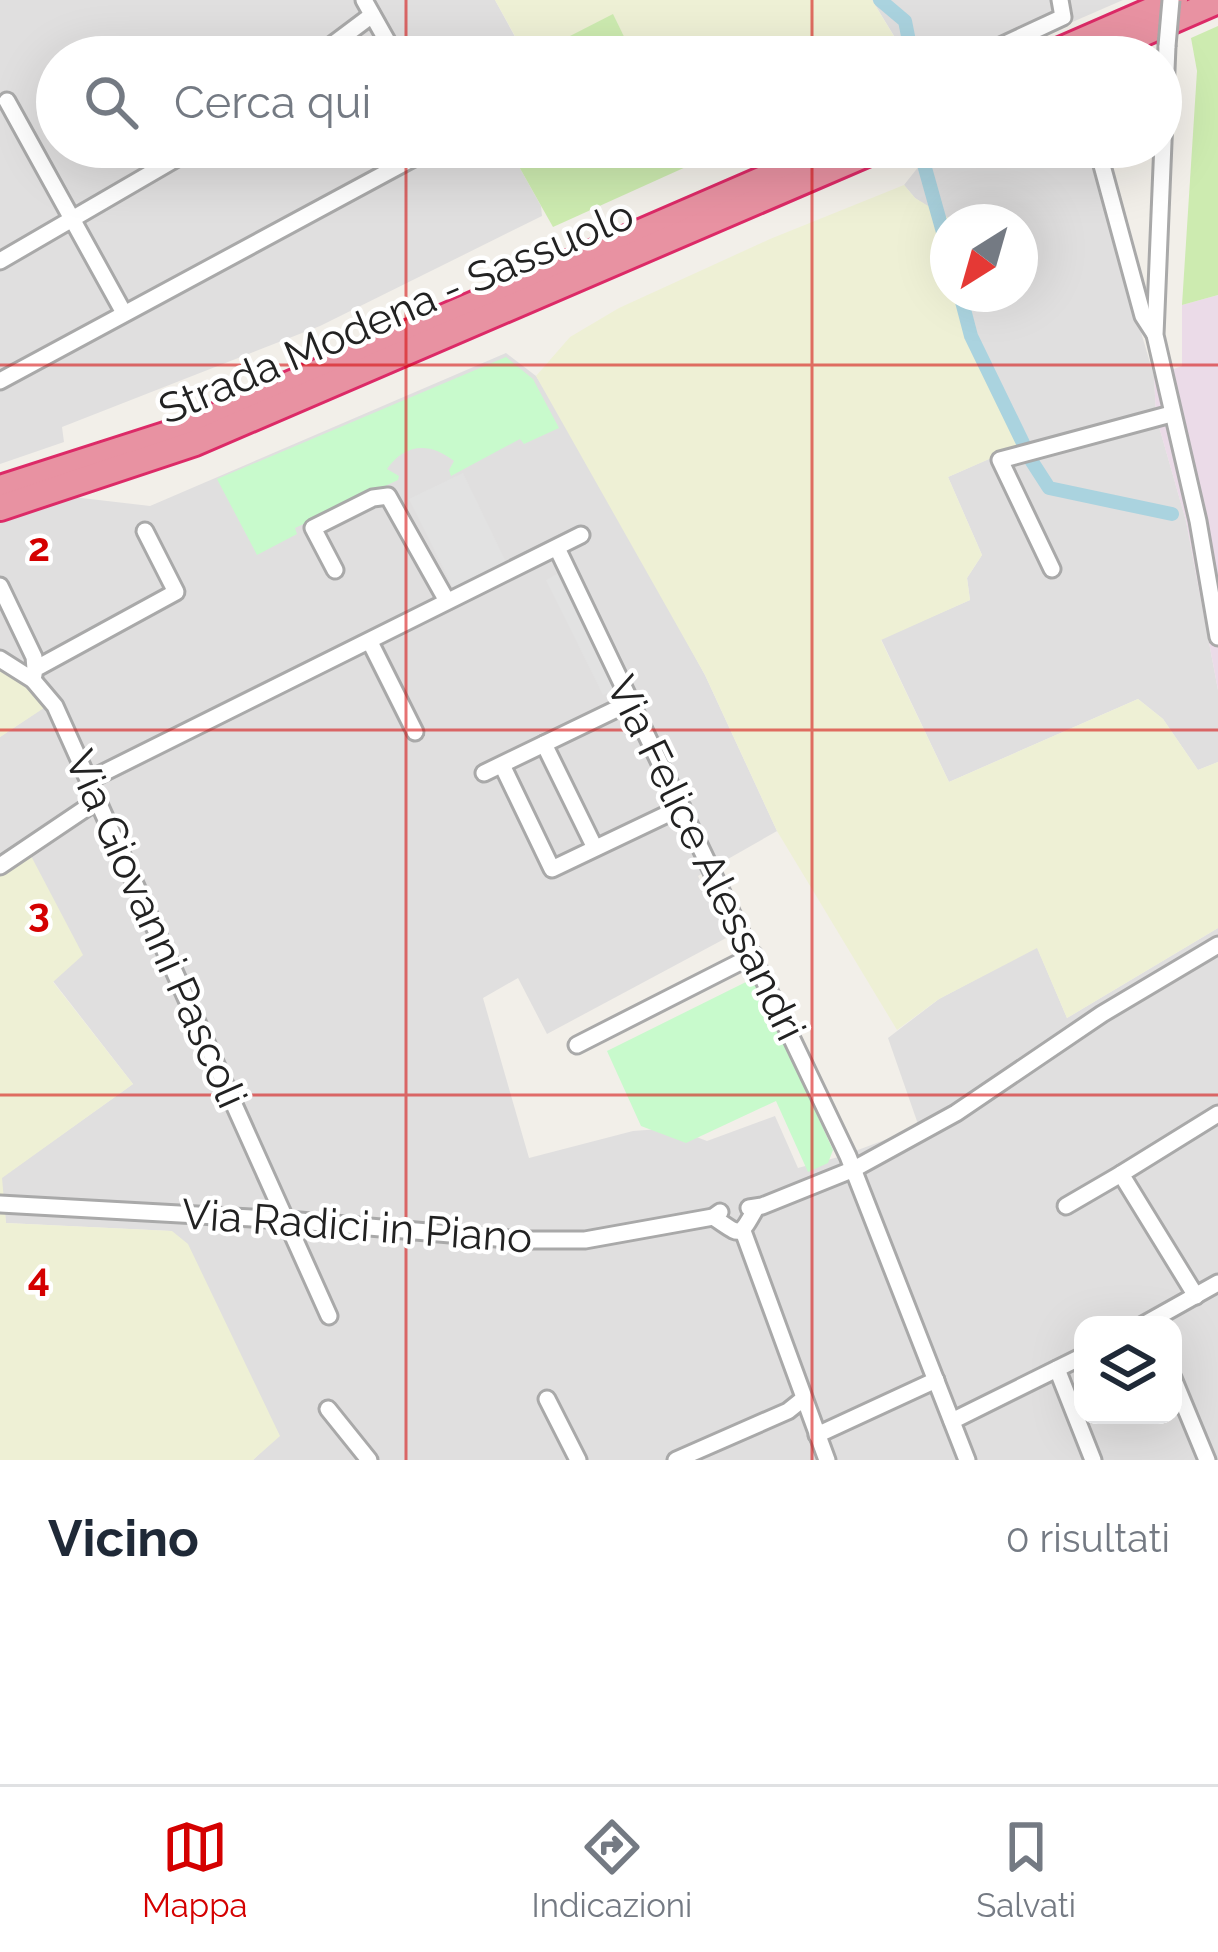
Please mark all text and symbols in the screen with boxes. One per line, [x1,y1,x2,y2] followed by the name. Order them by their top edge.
[36,36,1182,168] search box
[78,69,144,135] icon: search
[174,76,371,129] text: Cerca qui
[151,190,641,434] street label: Strada Modena - Sassuolo
[930,204,1038,312] north arrow
[28,524,50,570] text: 2
[596,668,816,1048] street label: Via Felice Alessandri
[55,743,257,1115] street label: Via Giovanni Pascoli
[28,889,50,935] text: 3
[180,1189,534,1263] street label: Via Radici in Piano
[28,1254,50,1300] text: 4
[1074,1316,1182,1424] map controls
[1074,1316,1182,1424] button: layers
[48,1508,199,1568] text: Vicino
[1006,1515,1170,1561] text: 0 risultati
[142,1814,247,1925] tab: Mappa
[532,1814,692,1925] tab: Indicazioni
[976,1814,1076,1925] tab: Salvati

